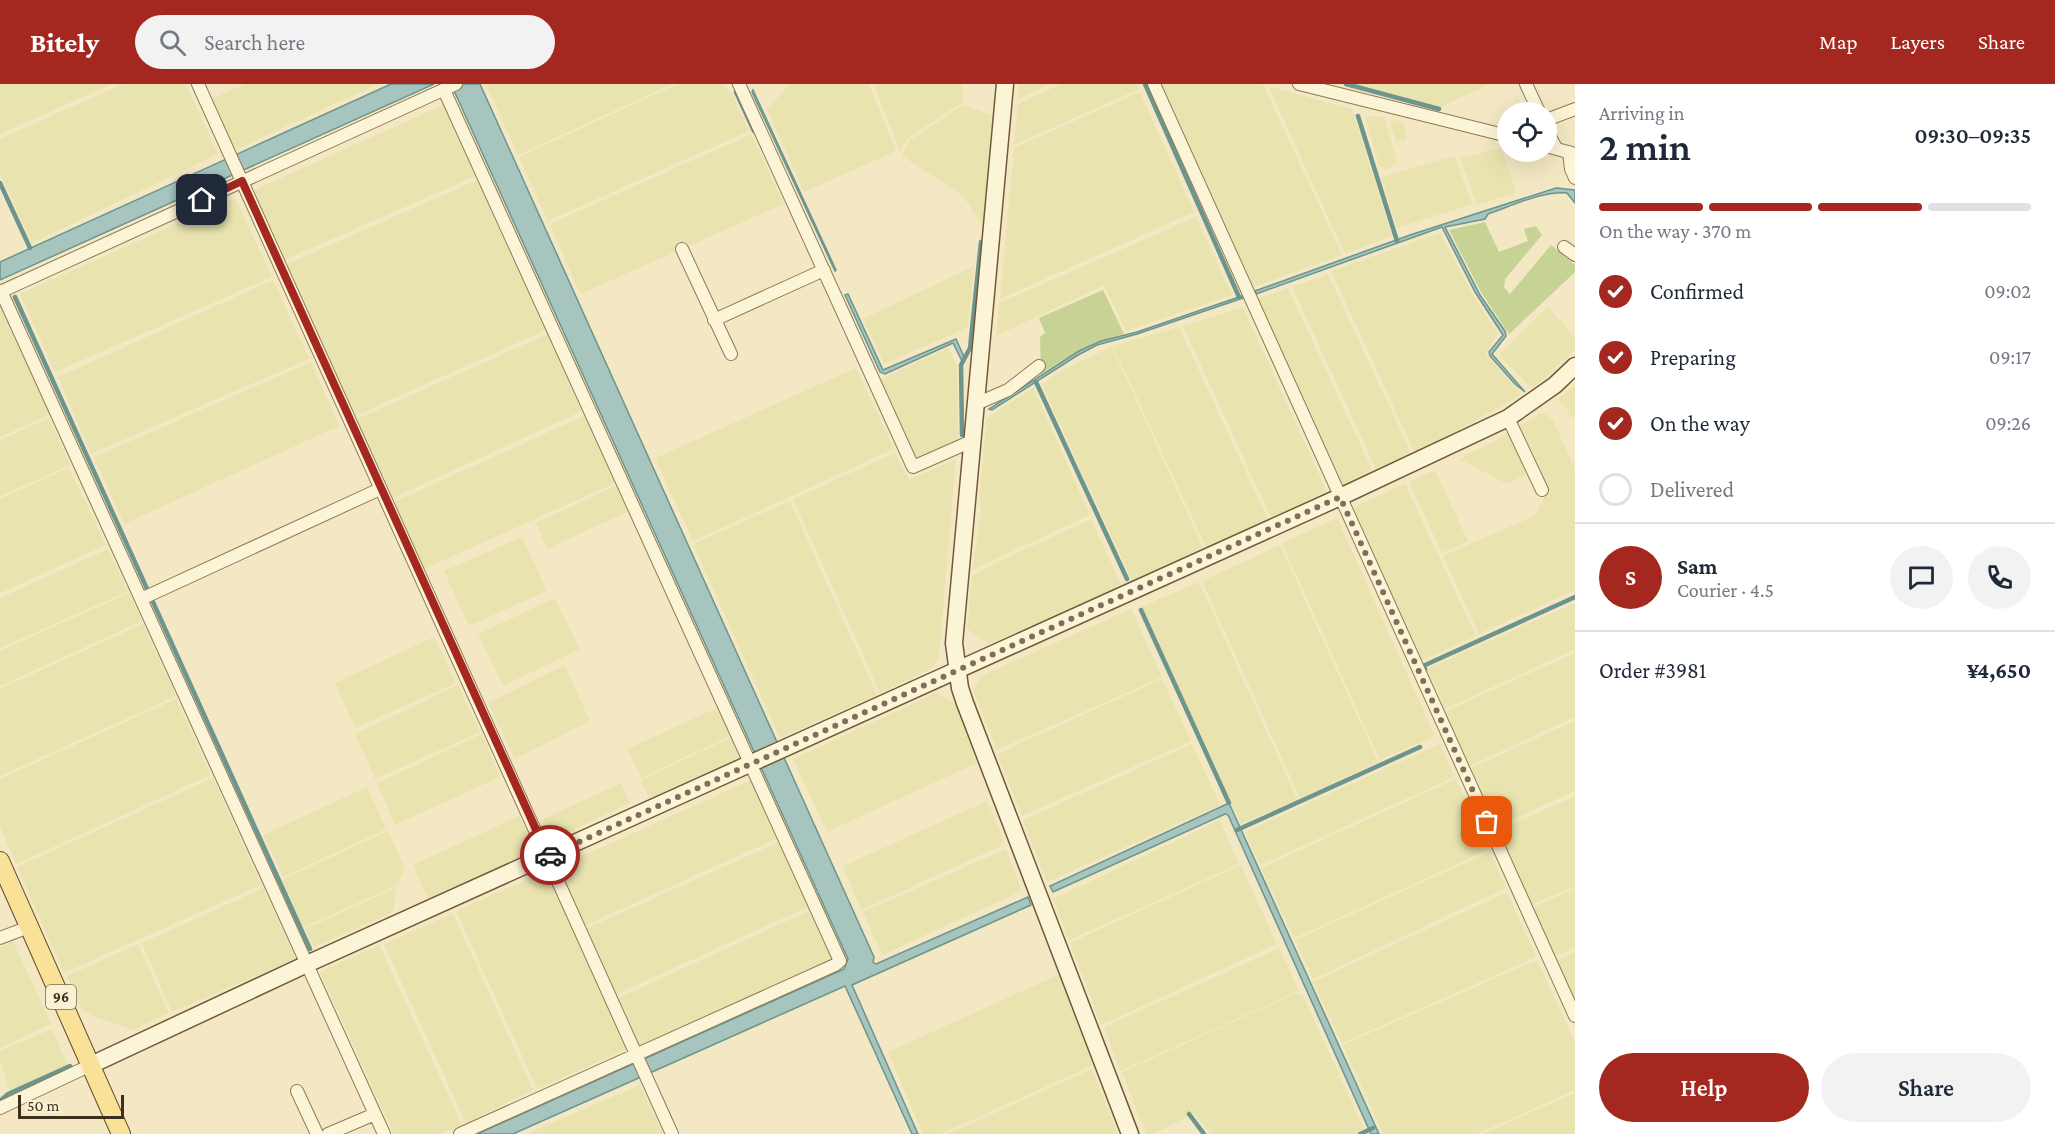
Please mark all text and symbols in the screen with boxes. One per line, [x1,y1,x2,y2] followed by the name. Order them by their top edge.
[135,15,555,69] search box
[156,26,189,59] icon: search
[30,27,99,58] text: Bitely
[204,30,305,55] text: Search here
[1819,30,1858,54] text: Map
[1891,30,1945,54] text: Layers
[1978,30,2025,54] text: Share
[1497,102,1557,162] map controls
[1497,102,1557,162] button: locate
[1599,102,1684,124] text: Arriving in
[1915,123,2031,148] text: 09:30–09:35
[1599,125,1691,168] text: 2 min
[176,174,227,225] pin
[185,183,218,216] icon: home
[1599,220,1751,242] text: On the way · 370 m
[1599,275,1632,308] icon: check
[1650,279,1744,304] text: Confirmed
[1984,280,2031,302] text: 09:02
[1599,341,1632,374] icon: check
[1650,345,1736,370] text: Preparing
[1989,346,2031,368] text: 09:17
[1599,407,1632,440] icon: check
[1650,411,1750,436] text: On the way
[1985,412,2031,434] text: 09:26
[1650,477,1734,502] text: Delivered
[1890,546,1953,609] button: chat
[1968,546,2031,609] button: phone
[1677,554,1717,579] text: Sam
[1625,565,1636,590] text: S
[1677,579,1774,601] text: Courier · 4.5
[1599,658,1706,683] text: Order #3981
[1967,658,2031,683] text: ¥4,650
[1461,796,1512,847] pin
[1470,805,1503,838] icon: bag
[520,825,580,885] courier
[534,839,567,872] icon: car
[46,985,76,1009] road number: 96
[1599,1053,1809,1122] button: Help
[1821,1053,2031,1122] button: Share
[18,1092,124,1120] scale bar
[27,1097,59,1114] text: 50 m

